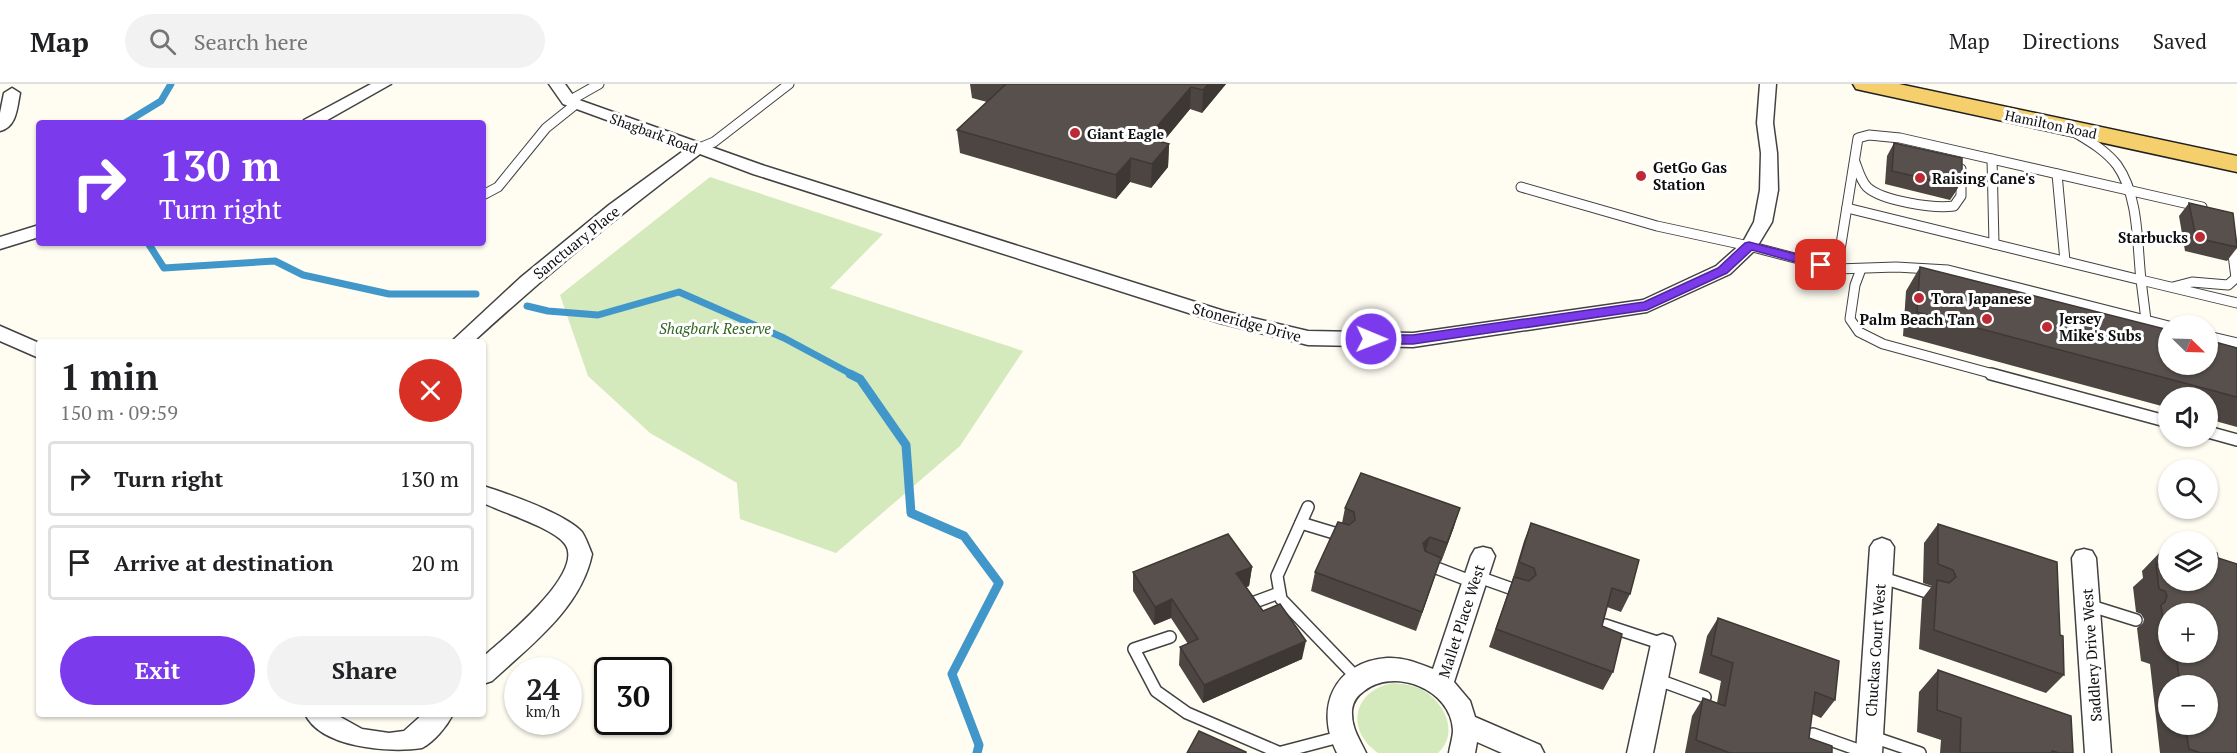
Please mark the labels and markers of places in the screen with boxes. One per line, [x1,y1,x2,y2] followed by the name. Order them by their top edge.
[1087,124,1165,143] place label: Giant Eagle
[1068,126,1082,140] marker: Giant Eagle
[1653,157,1727,194] place label: GetGo Gas Station
[1932,168,2035,188] place label: Raising Cane's
[1634,169,1648,183] marker: GetGo Gas Station
[1913,171,1927,185] marker: Raising Cane's
[2118,227,2188,247] place label: Starbucks
[2193,230,2207,244] marker: Starbucks
[1795,239,1846,290] pin
[1931,288,2032,308] place label: Tora Japanese
[1912,291,1926,305] marker: Tora Japanese
[2059,308,2142,345] place label: Jersey Mike's Subs
[1860,309,1975,329] place label: Palm Beach Tan
[1980,312,1994,326] marker: Palm Beach Tan
[2040,320,2054,334] marker: Jersey Mike's Subs

